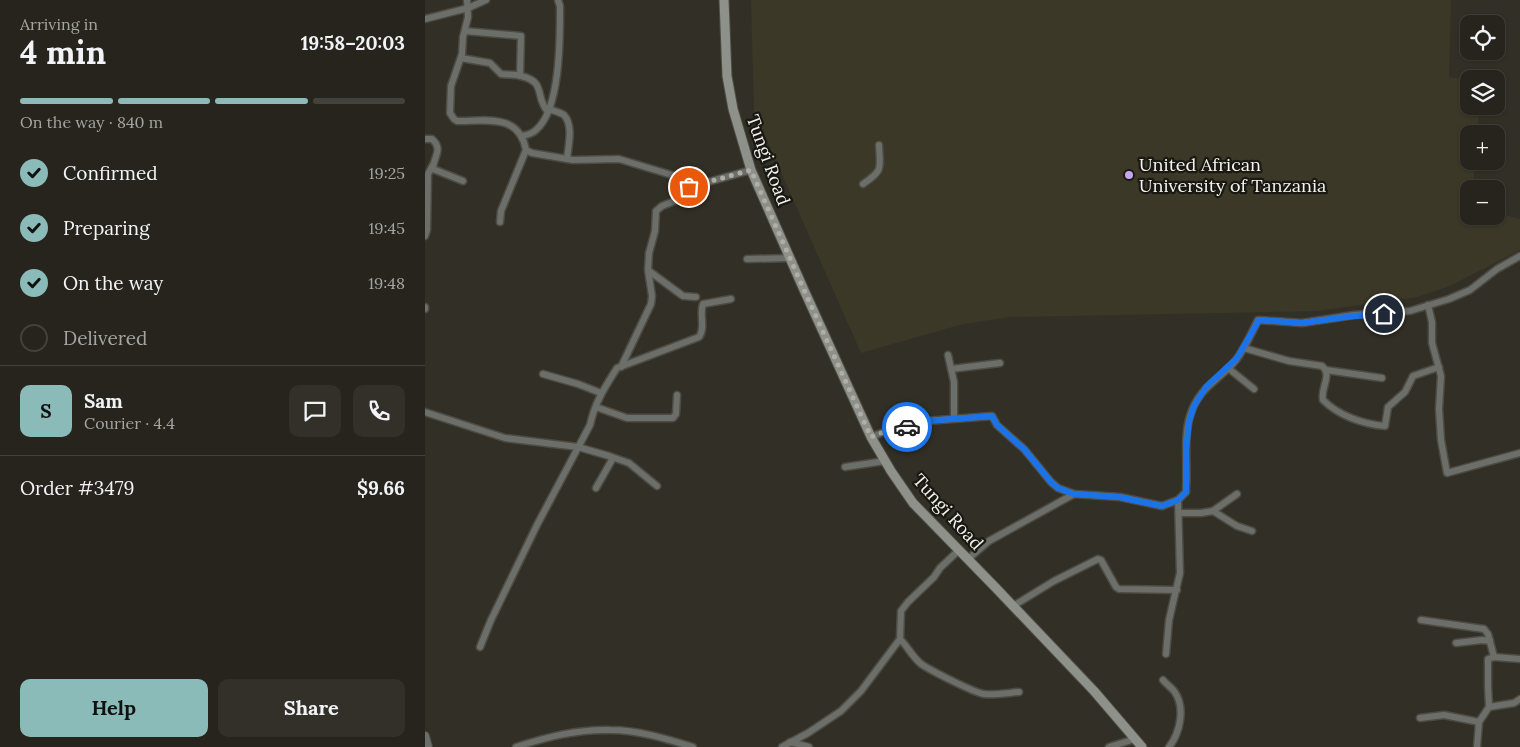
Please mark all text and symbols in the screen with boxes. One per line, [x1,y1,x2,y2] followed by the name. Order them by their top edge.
[20,14,98,34] text: Arriving in
[1460,15,1505,225] map controls
[1460,15,1505,60] button: locate
[301,31,405,55] text: 19:58–20:03
[20,32,106,73] text: 4 min
[1460,70,1505,115] button: layers
[741,111,796,209] street label: Tungi Road
[20,112,163,132] text: On the way · 840 m
[1460,125,1505,170] button: +
[1139,153,1326,197] place label: United African University of Tanzania
[20,159,48,187] icon: check
[63,161,158,185] text: Confirmed
[369,163,405,183] text: 19:25
[668,166,710,208] pin
[1123,169,1135,181] marker: United African University of Tanzania
[675,173,703,201] icon: bag
[1460,180,1505,225] button: −
[20,214,48,242] icon: check
[63,216,150,240] text: Preparing
[369,218,405,238] text: 19:45
[20,269,48,297] icon: check
[63,271,163,295] text: On the way
[368,273,405,293] text: 19:48
[1363,293,1405,335] pin
[1370,300,1398,328] icon: home
[63,326,147,350] text: Delivered
[289,385,341,437] button: chat
[353,385,405,437] button: phone
[84,389,123,413] text: Sam
[40,399,52,423] text: S
[882,402,932,452] courier
[84,413,175,433] text: Courier · 4.4
[893,413,921,441] icon: car
[908,469,989,555] street label: Tungi Road
[20,476,134,500] text: Order #3479
[357,476,405,500] text: $9.66
[20,679,208,737] button: Help
[218,679,405,737] button: Share

